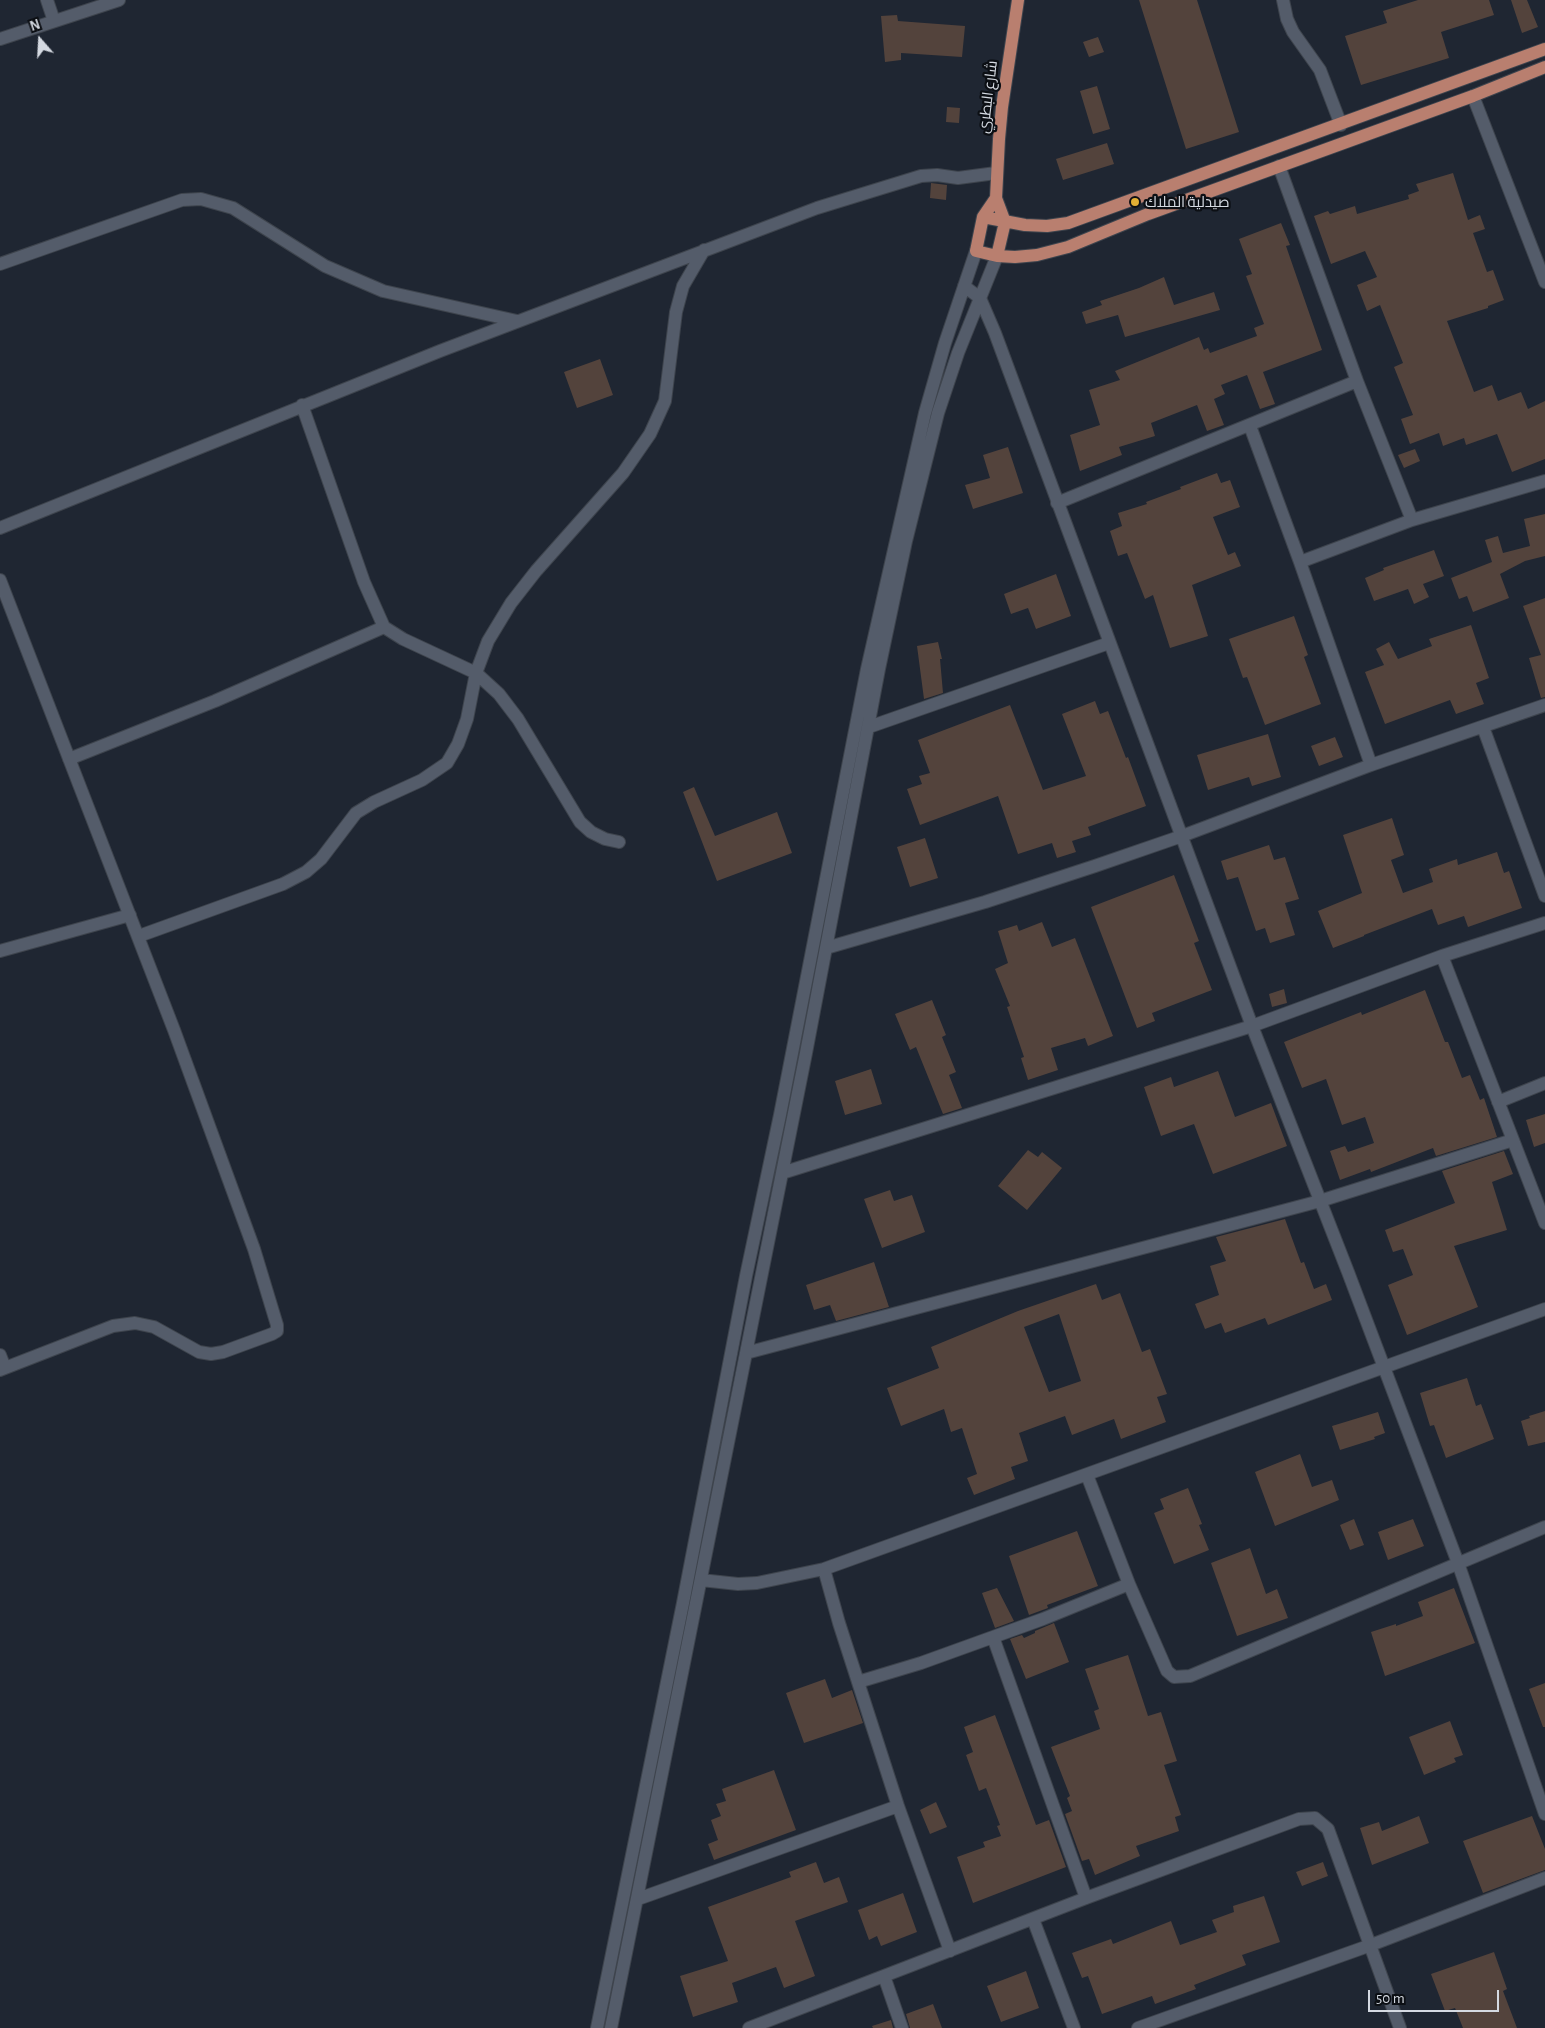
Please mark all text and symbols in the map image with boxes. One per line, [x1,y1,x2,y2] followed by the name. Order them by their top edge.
[15,15,65,65] north arrow
[28,18,42,34] text: N
[975,60,1001,134] street label: شارع البطري
[1145,193,1230,211] place label: صيدلية الملاك
[1129,196,1141,208] marker: صيدلية الملاك
[1370,1980,1501,2012] scale bar
[1376,1991,1405,2006] text: 50 m

